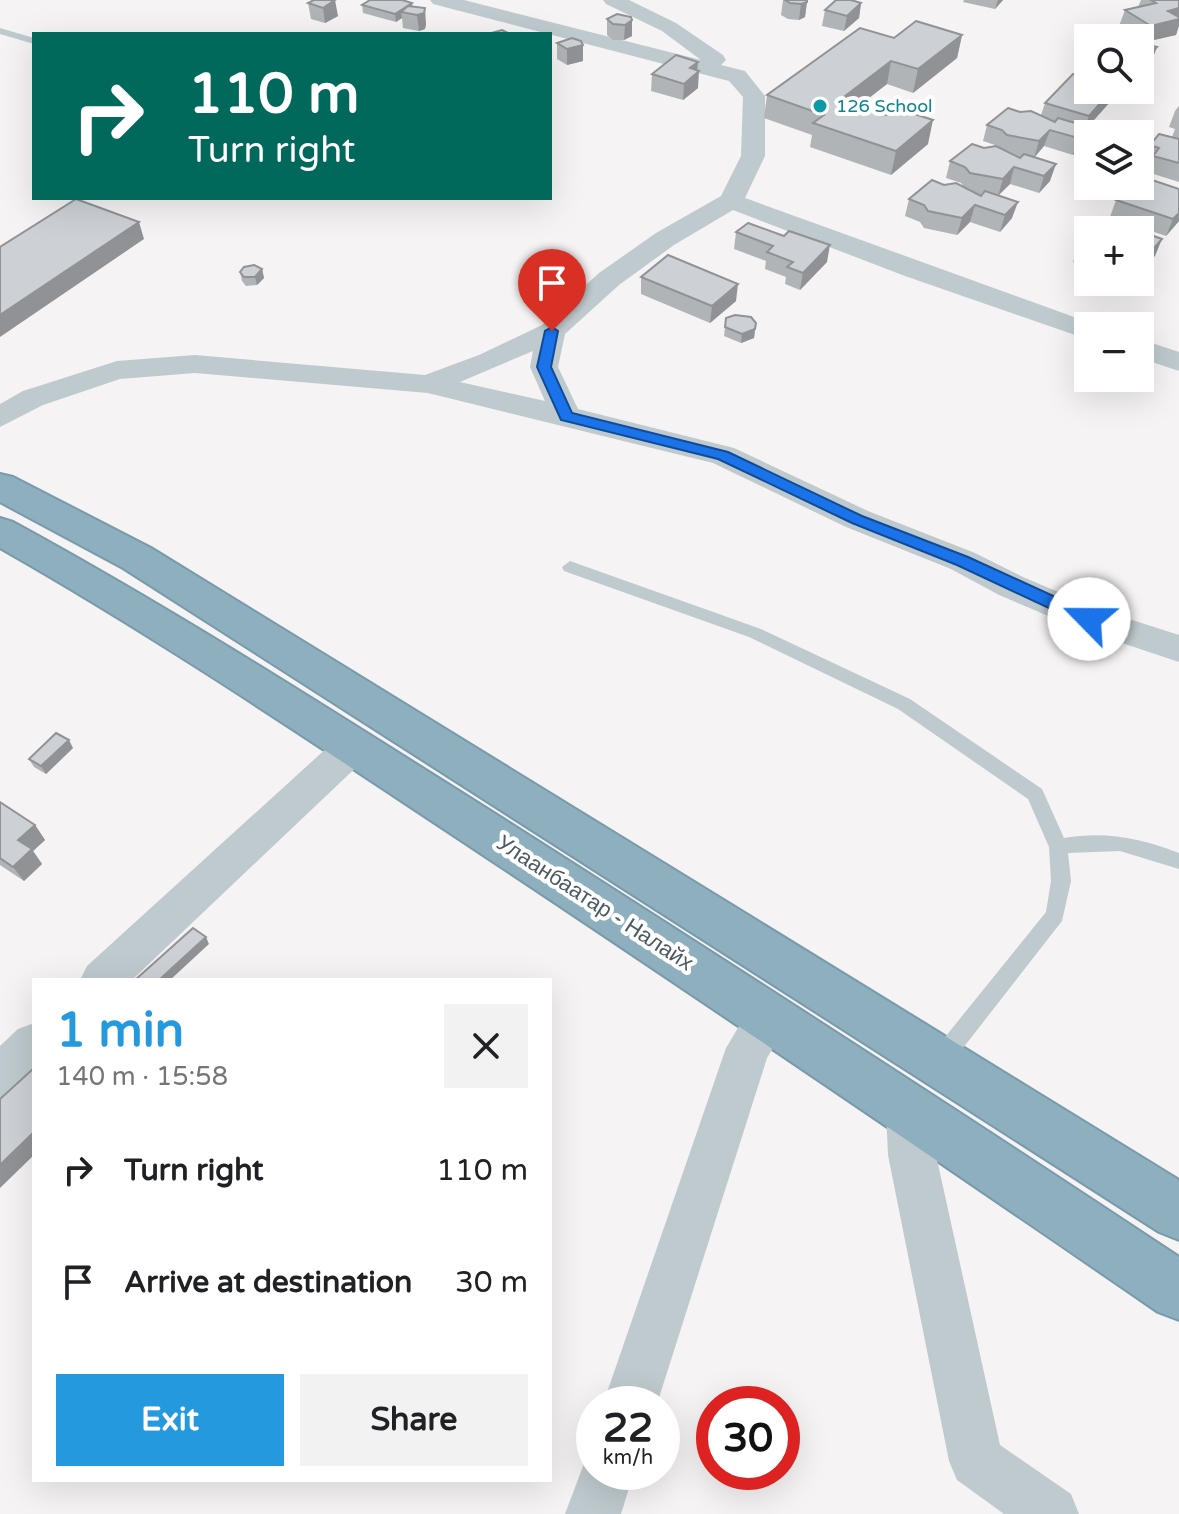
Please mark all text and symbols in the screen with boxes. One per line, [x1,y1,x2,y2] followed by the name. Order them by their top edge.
[1074,24,1154,392] map controls
[1074,24,1154,104] button: search
[188,61,359,128] text: 110 m
[56,64,160,168] icon: right
[836,95,933,117] place label: 126 School
[811,97,829,115] marker: 126 School
[1074,120,1154,200] button: layers
[188,129,355,172] text: Turn right
[1074,216,1154,296] button: +
[518,249,586,331] pin
[530,261,574,305] icon: arrive
[1074,312,1154,392] button: −
[1047,577,1131,661] position arrow
[492,830,698,976] street label: Улаанбаатар - Налайх
[56,1002,184,1060] text: 1 min
[444,1004,528,1088] button: close
[56,1061,228,1092] text: 140 m · 15:58
[56,1148,100,1192] icon: right
[124,1152,264,1189] text: Turn right
[436,1152,528,1189] text: 110 m
[56,1260,100,1304] icon: arrive
[124,1264,412,1301] text: Arrive at destination
[455,1264,528,1301] text: 30 m
[56,1374,284,1466] button: Exit
[300,1374,528,1466] button: Share
[696,1386,800,1490] speed limit sign: 30
[603,1404,653,1452] text: 22
[603,1446,653,1470] text: km/h

